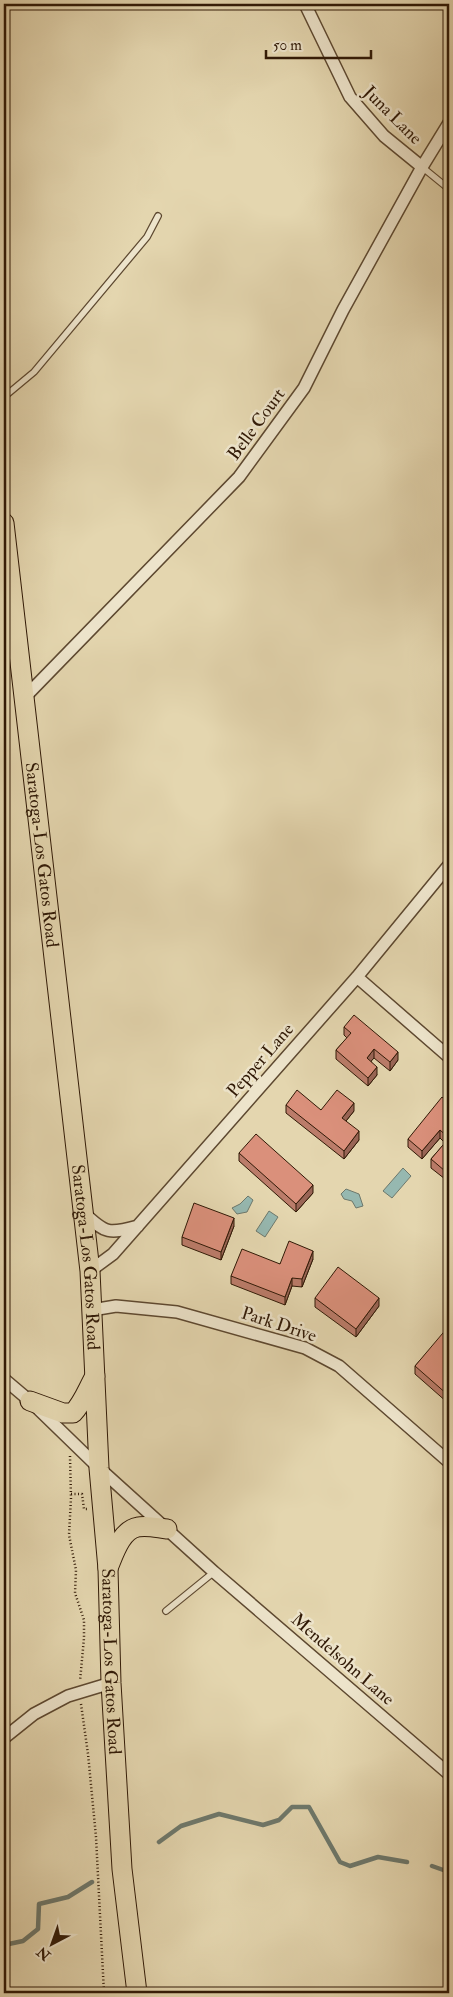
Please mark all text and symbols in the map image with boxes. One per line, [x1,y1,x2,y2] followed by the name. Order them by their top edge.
[266,28,370,60] scale bar
[273,36,302,55] text: 50 m
[358,80,427,150] street label: Juna Lane
[223,384,290,465] street label: Belle Court
[20,761,64,949] street label: Saratoga-Los Gatos Road
[222,1018,299,1102] street label: Pepper Lane
[66,1163,105,1351] street label: Saratoga-Los Gatos Road
[238,1302,320,1348] street label: Park Drive
[96,1568,126,1755] street label: Saratoga-Los Gatos Road
[286,1608,399,1711] street label: Mendelsohn Lane
[28,1920,78,1970] north arrow
[33,1943,55,1965] text: N

